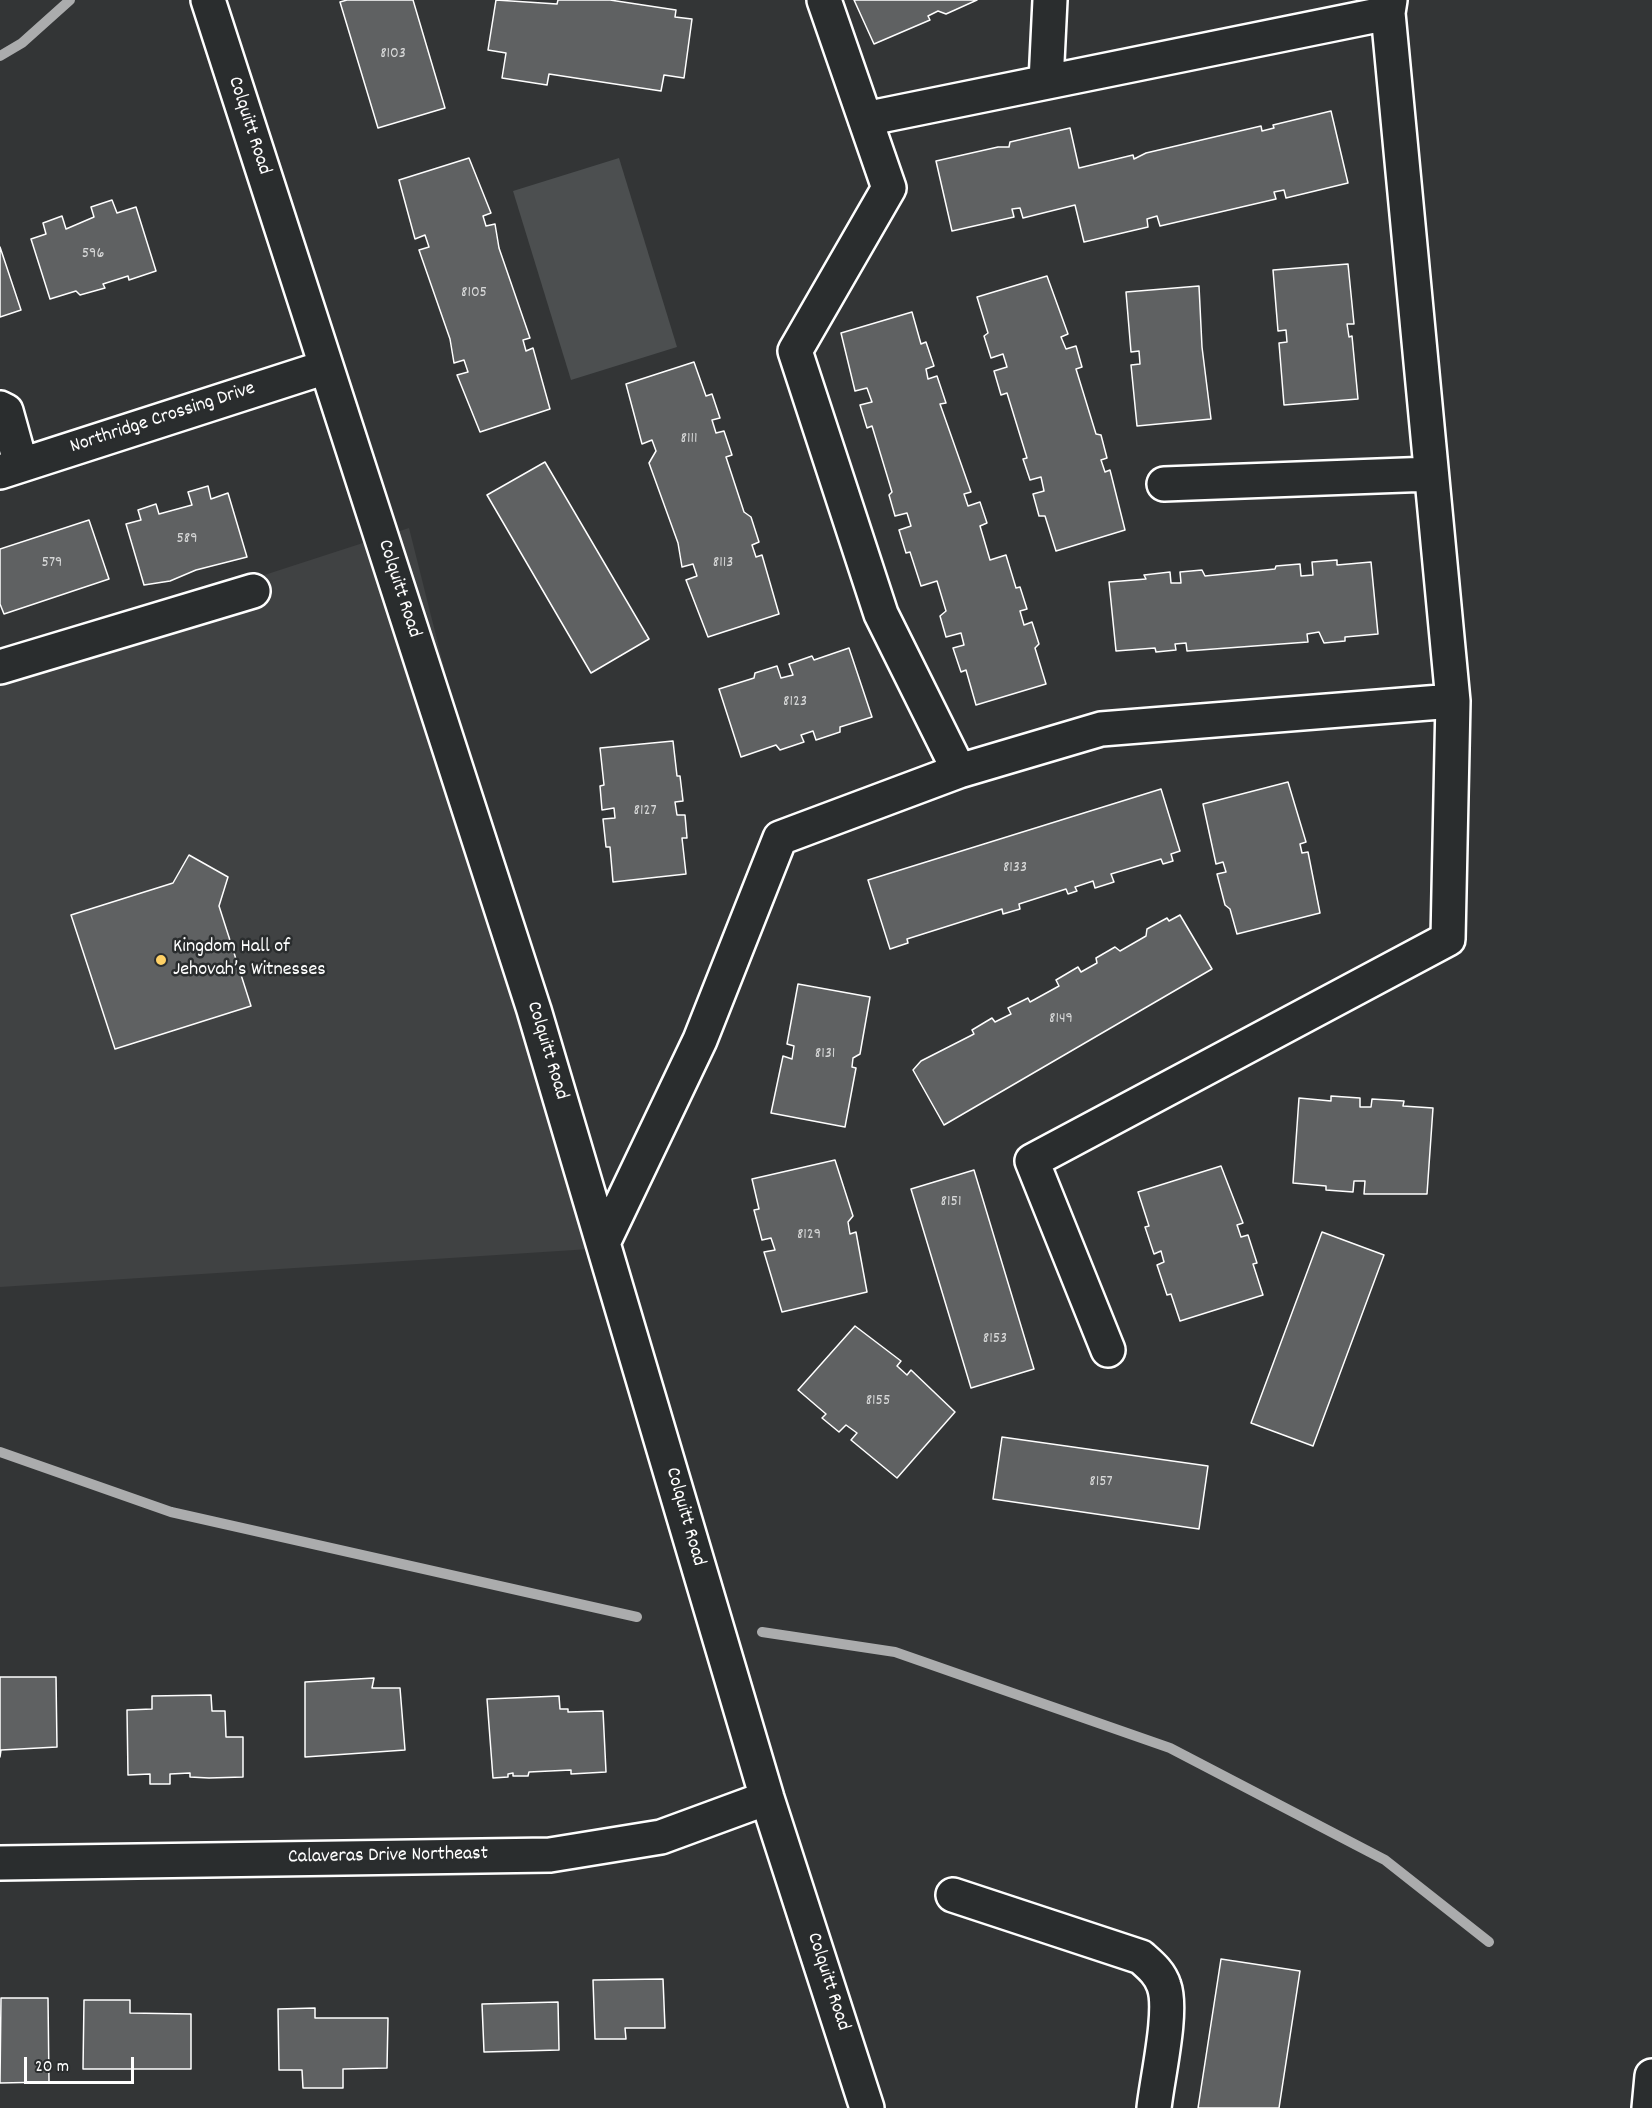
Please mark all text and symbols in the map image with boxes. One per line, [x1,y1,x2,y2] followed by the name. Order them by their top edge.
[380,45,406,65] house number: 8103
[221,74,275,178] street label: Colquitt Road
[82,245,104,265] house number: 596
[461,284,487,304] house number: 8105
[67,378,259,460] street label: Northridge Crossing Drive
[681,430,697,450] house number: 8111
[176,530,198,550] house number: 589
[371,537,425,641] street label: Colquitt Road
[42,554,62,574] house number: 579
[713,554,733,574] house number: 8113
[783,693,807,713] house number: 8123
[633,802,657,822] house number: 8127
[1003,859,1027,879] house number: 8133
[173,936,326,983] place label: Kingdom Hall of Jehovah’s Witnesses
[154,953,168,967] marker: Kingdom Hall of Jehovah’s Witnesses
[520,999,572,1103] street label: Colquitt Road
[1049,1010,1073,1030] house number: 8149
[815,1045,835,1065] house number: 8131
[941,1193,961,1213] house number: 8151
[797,1226,821,1246] house number: 8129
[983,1330,1007,1350] house number: 8153
[866,1392,890,1412] house number: 8155
[658,1465,710,1569] street label: Colquitt Road
[1089,1473,1113,1493] house number: 8157
[288,1843,488,1871] street label: Calaveras Drive Northeast
[800,1930,854,2034] street label: Colquitt Road
[27,2045,136,2083] scale bar
[35,2055,69,2080] text: 20 m

